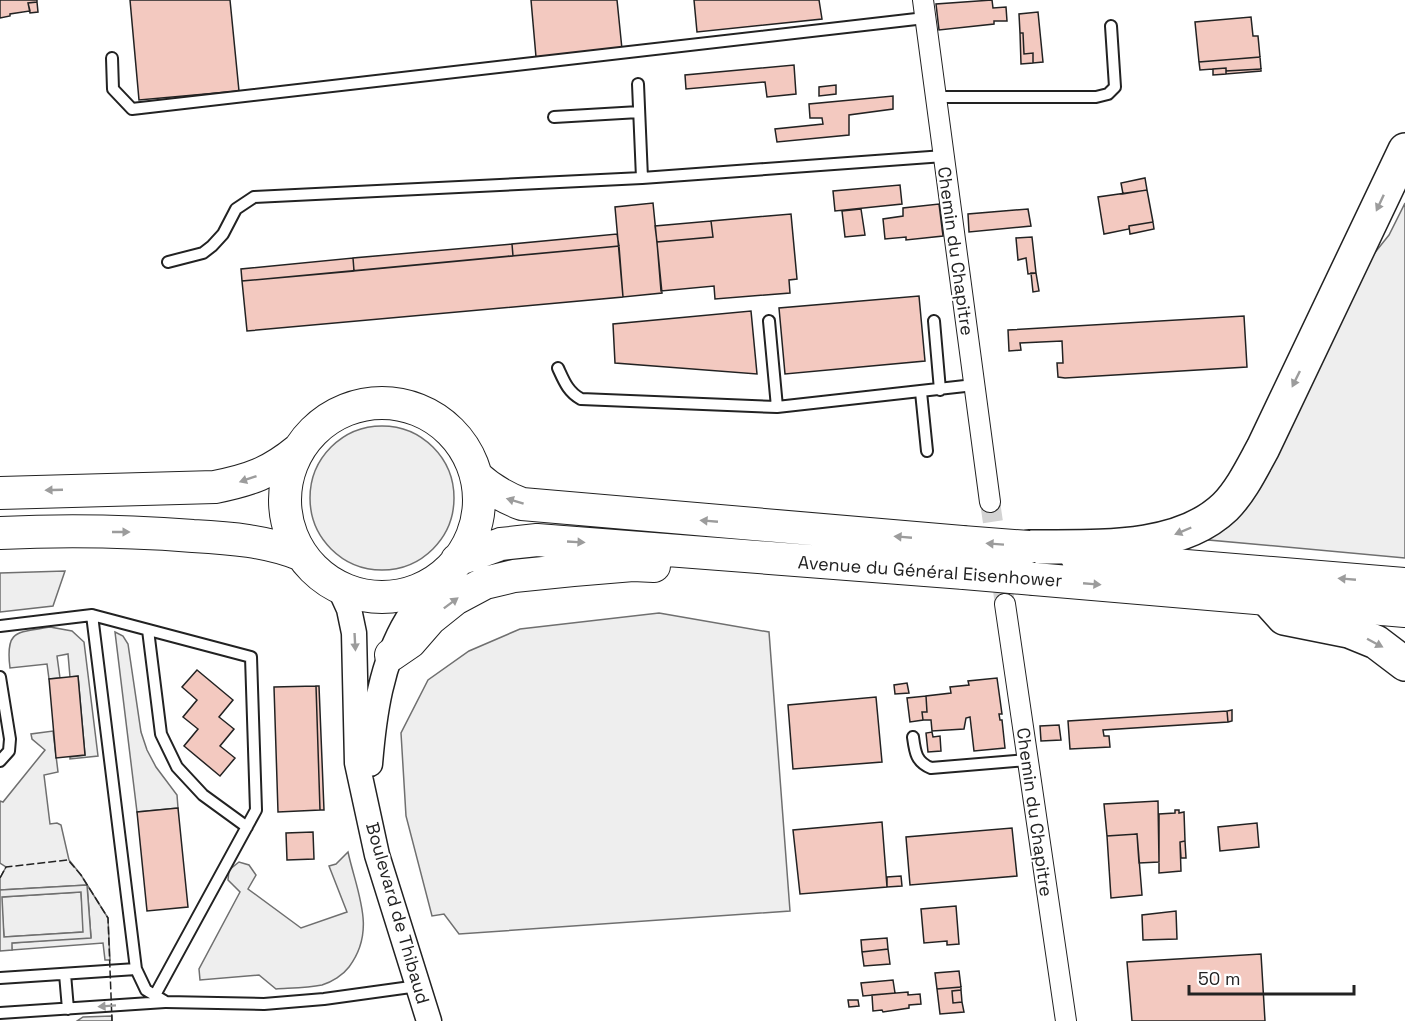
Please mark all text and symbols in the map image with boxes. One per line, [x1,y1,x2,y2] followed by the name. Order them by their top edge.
[933,165,979,337] street label: Chemin du Chapitre
[1376,195,1385,212] one-way arrow
[1292,371,1301,388] one-way arrow
[239,474,257,484] one-way arrow
[45,486,64,495] one-way arrow
[506,496,524,505] one-way arrow
[699,516,718,526] one-way arrow
[1174,526,1192,536] one-way arrow
[112,527,131,537] one-way arrow
[894,532,913,542] one-way arrow
[566,537,585,547] one-way arrow
[986,540,1005,549] one-way arrow
[797,550,1063,592] street label: Avenue du Général Eisenhower
[1337,575,1356,584] one-way arrow
[1083,579,1102,588] one-way arrow
[442,597,458,609] one-way arrow
[350,633,359,652] one-way arrow
[1367,638,1384,648] one-way arrow
[1012,726,1058,898] street label: Chemin du Chapitre
[361,819,435,1007] street label: Boulevard de Thibaud
[1189,958,1354,996] scale bar
[1198,967,1240,990] text: 50 m
[98,1001,117,1011] one-way arrow

